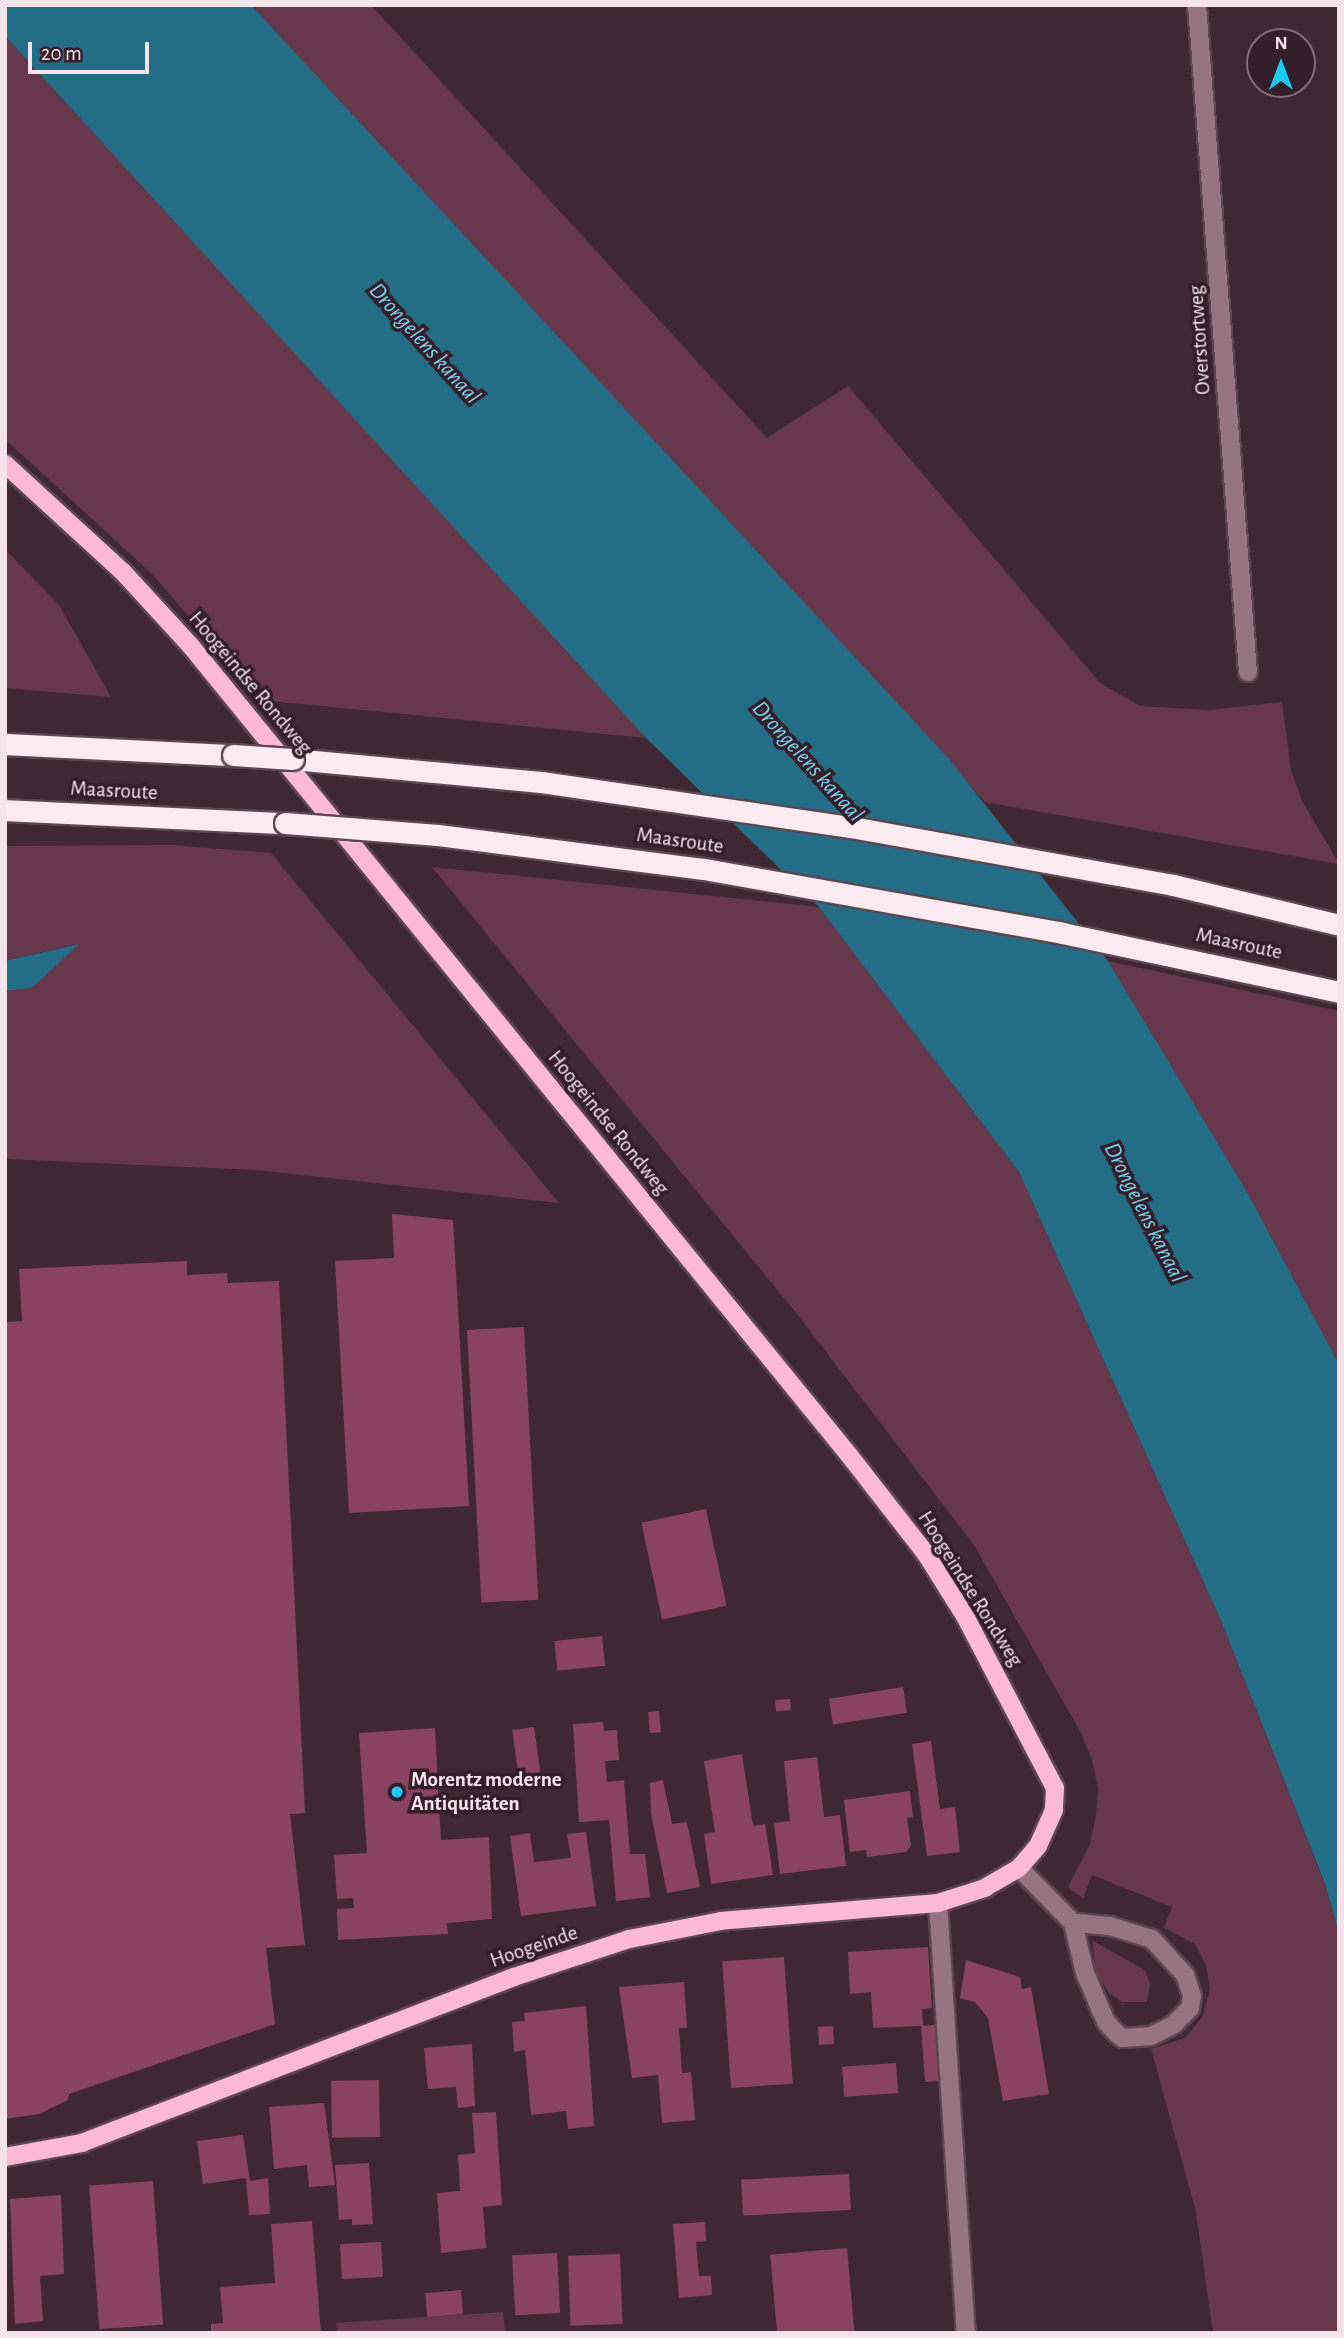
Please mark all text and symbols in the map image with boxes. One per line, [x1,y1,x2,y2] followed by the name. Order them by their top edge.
[32,28,152,72] scale bar
[1246,28,1316,98] north arrow
[1274,34,1288,53] text: N
[41,43,82,64] text: 20 m
[362,278,486,410] water label: Drongelens kanaal
[1184,284,1216,396] street label: Overstortweg
[183,607,317,759] street label: Hoogeindse Rondweg
[745,696,869,828] water label: Drongelens kanaal
[70,776,158,806] street label: Maasroute
[635,822,725,860] street label: Maasroute
[1194,923,1284,965] street label: Maasroute
[542,1046,674,1200] street label: Hoogeindse Rondweg
[1097,1138,1191,1288] water label: Drongelens kanaal
[912,1507,1028,1671] street label: Hoogeindse Rondweg
[411,1767,562,1817] place label: Morentz moderne Antiquitäten
[389,1784,405,1800] marker: Morentz moderne Antiquitäten
[487,1920,581,1974] street label: Hoogeinde

